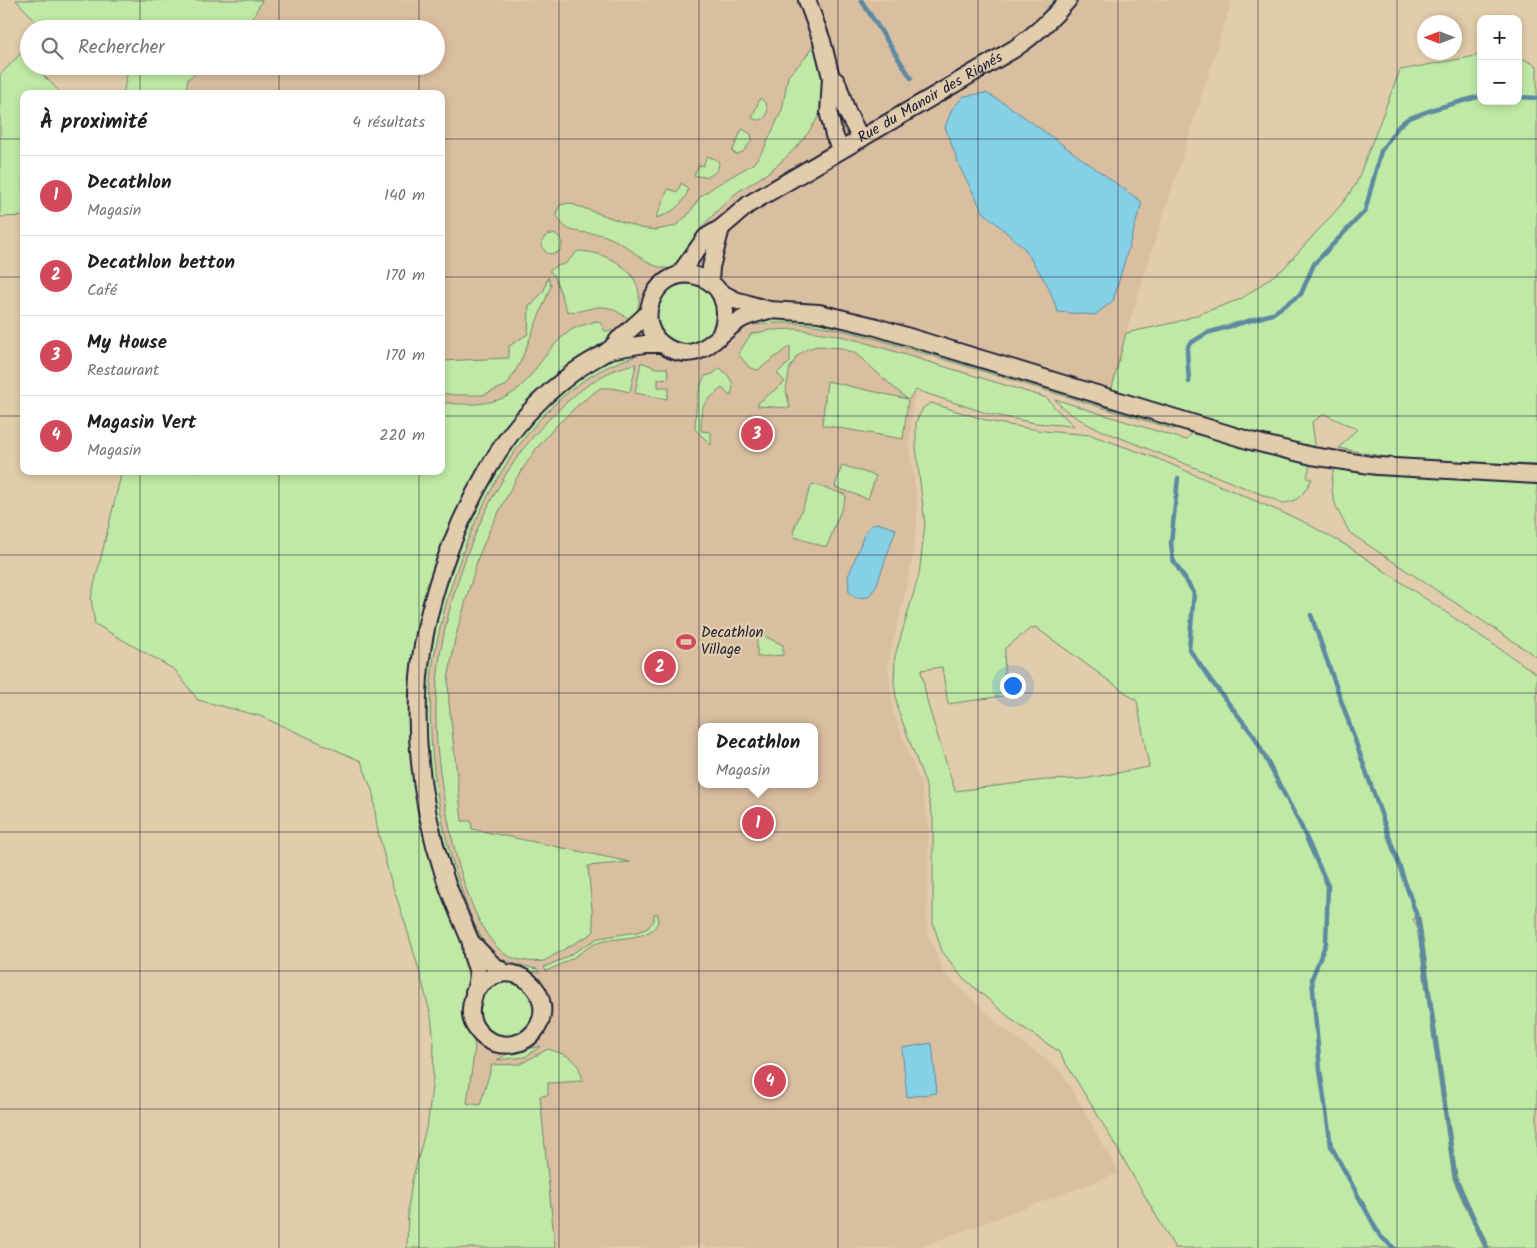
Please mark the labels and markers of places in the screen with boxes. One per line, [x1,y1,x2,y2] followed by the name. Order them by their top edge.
[741,415,773,453] pin: 3
[701,621,763,662] place label: Decathlon Village
[675,631,697,653] sports icon: Decathlon Village
[644,648,676,686] pin: 2
[742,804,774,842] pin: 1
[754,1062,786,1100] pin: 4

